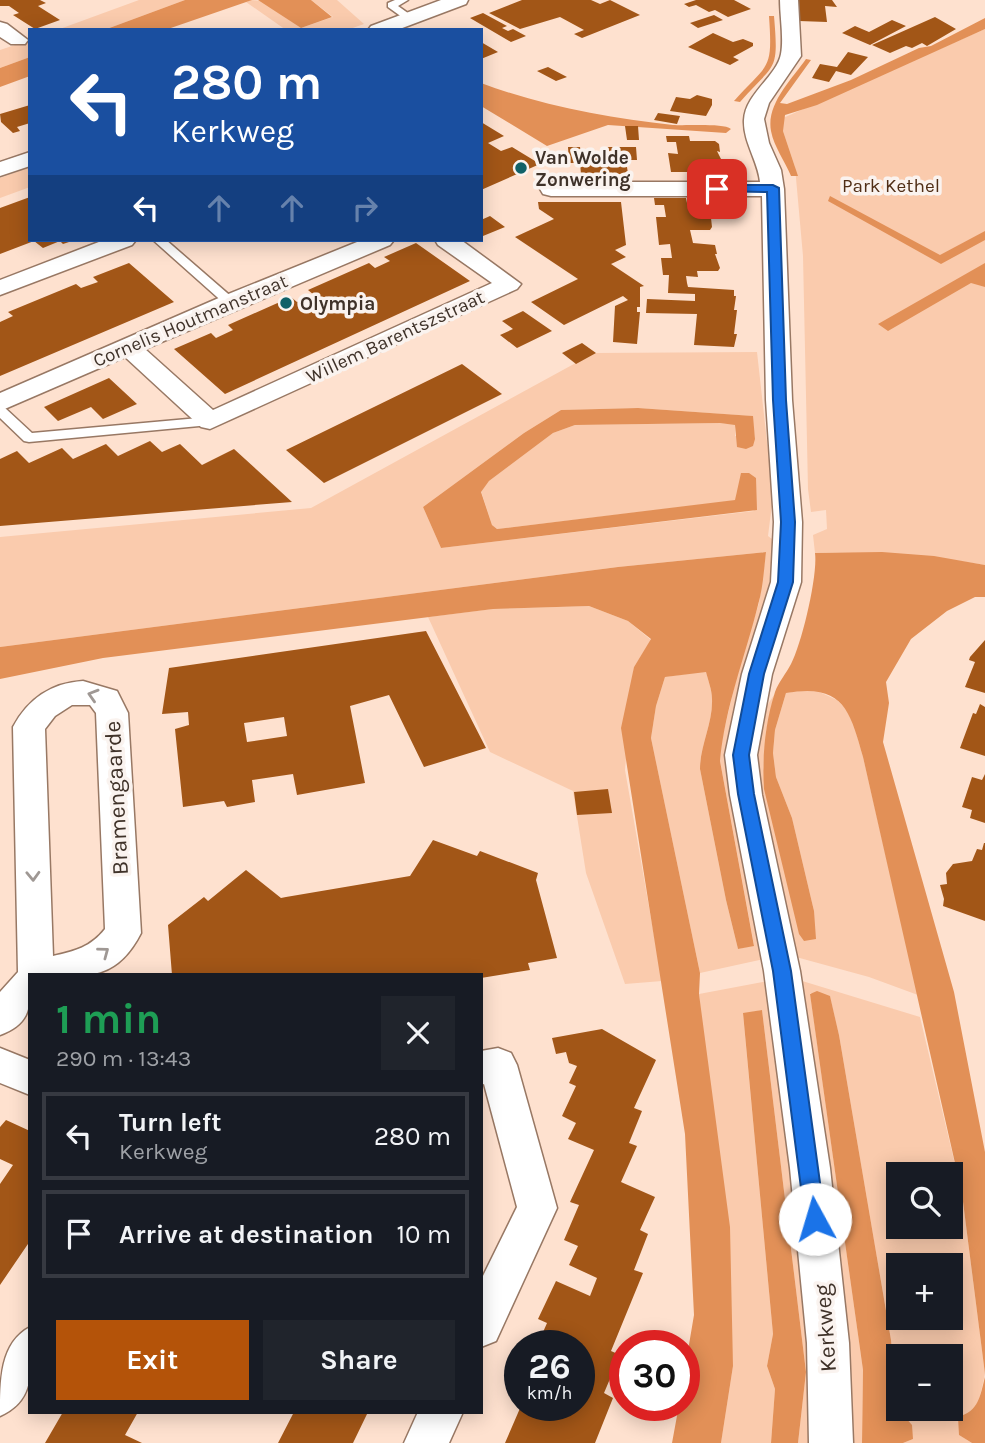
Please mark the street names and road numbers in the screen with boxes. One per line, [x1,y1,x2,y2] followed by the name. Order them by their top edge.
[90,270,291,372] street label: Cornelis Houtmanstraat
[303,286,488,388] street label: Willem Barentszstraat
[99,720,134,876] street label: Bramengaarde
[809,1283,842,1373] street label: Kerkweg

